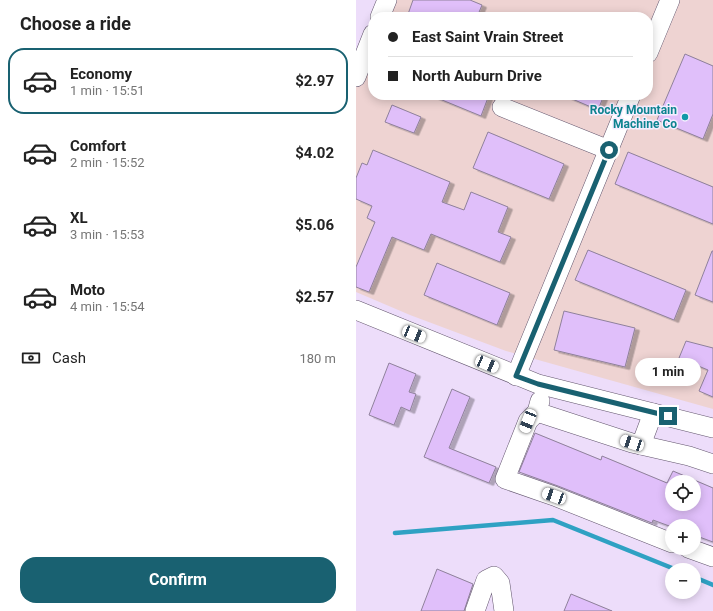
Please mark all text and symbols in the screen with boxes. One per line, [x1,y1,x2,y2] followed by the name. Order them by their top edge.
[20,13,131,34] text: Choose a ride
[412,28,563,46] text: East Saint Vrain Street
[22,63,58,99] icon: car
[70,65,132,83] text: Economy
[412,67,542,85] text: North Auburn Drive
[295,72,334,90] text: $2.97
[70,83,145,98] text: 1 min · 15:51
[590,103,677,131] place label: Rocky Mountain Machine Co
[680,112,690,122] marker: Rocky Mountain Machine Co
[22,135,58,171] icon: car
[70,137,126,155] text: Comfort
[600,141,618,159] route start
[295,144,334,162] text: $4.02
[70,155,145,170] text: 2 min · 15:52
[22,207,58,243] icon: car
[70,209,88,227] text: XL
[295,216,334,234] text: $5.06
[70,227,145,242] text: 3 min · 15:53
[22,279,58,315] icon: car
[70,281,105,299] text: Moto
[295,288,334,306] text: $2.57
[70,299,145,314] text: 4 min · 15:54
[401,324,427,344] car
[20,347,42,369] icon: cash
[52,349,86,367] text: Cash
[299,351,336,366] text: 180 m
[474,354,500,374] car
[635,358,701,386] callout: 1 min
[652,364,684,379] text: 1 min
[659,407,677,425] route end
[518,408,538,434] car
[619,434,645,452] car
[665,475,701,599] map controls
[665,475,701,511] button: locate
[541,486,567,506] car
[665,519,701,555] button: +
[20,557,336,603] button: Confirm
[665,563,701,599] button: −

